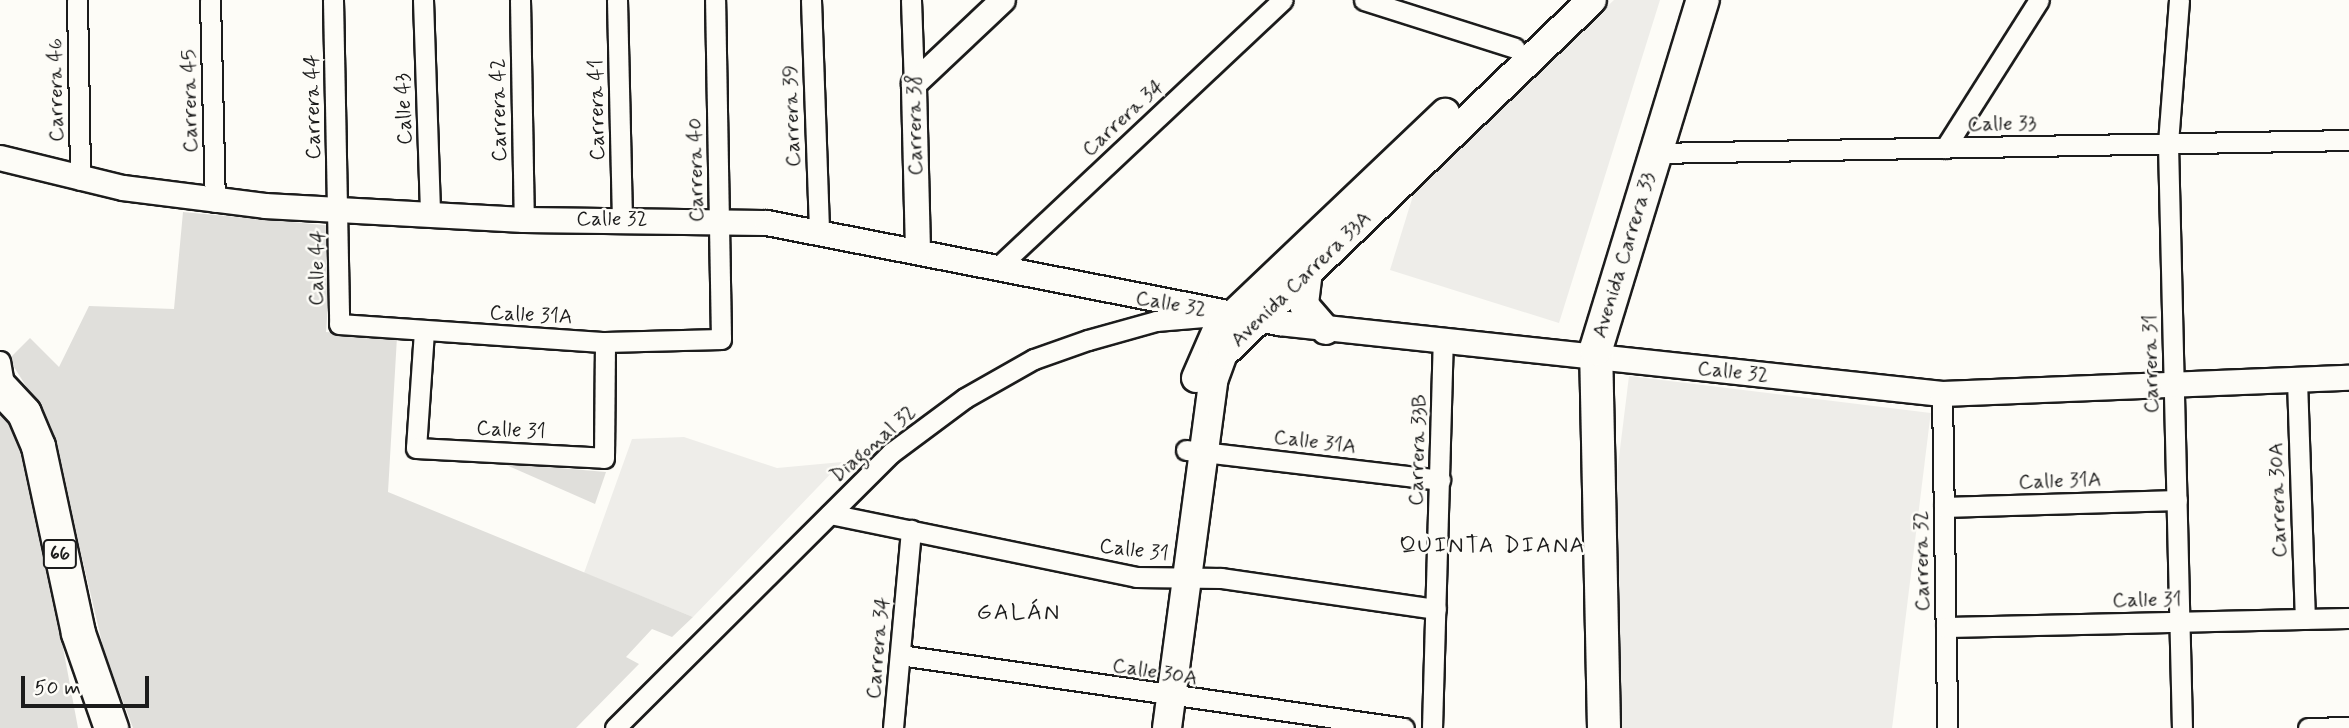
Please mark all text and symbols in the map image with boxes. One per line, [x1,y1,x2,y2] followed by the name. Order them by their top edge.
[42,38,70,142] street label: Carrera 46
[176,49,204,153] street label: Carrera 45
[299,54,327,160] street label: Carrera 44
[485,58,513,162] street label: Carrera 42
[584,59,610,161] street label: Carrera 41
[778,64,806,168] street label: Carrera 39
[390,73,418,145] street label: Calle 43
[902,74,928,176] street label: Carrera 38
[1077,74,1169,162] street label: Carrera 34
[1967,111,2037,137] street label: Calle 33
[682,118,710,222] street label: Carrera 40
[1586,168,1662,342] street label: Avenida Carrera 33
[1224,204,1378,354] street label: Avenida Carrera 33A
[576,206,648,232] street label: Calle 32
[304,230,330,306] street label: Calle 44
[1134,285,1208,323] street label: Calle 32
[489,300,573,330] street label: Calle 31A
[2138,314,2164,414] street label: Carrera 31
[1696,356,1770,388] street label: Calle 32
[1403,394,1433,506] street label: Carrera 33B
[825,400,921,488] street label: Diagonal 32
[476,416,546,444] street label: Calle 31
[1272,424,1358,460] street label: Calle 31A
[2263,442,2293,558] street label: Carrera 30A
[2018,467,2102,495] street label: Calle 31A
[1909,510,1935,612] street label: Carrera 32
[1399,532,1587,560] district label: QUINTA DIANA
[1098,533,1170,567] street label: Calle 31
[42,538,78,569] road number: 66
[2112,587,2182,613] street label: Calle 31
[861,596,895,700] street label: Carrera 34
[978,599,1060,627] district label: GALÁN
[1111,653,1199,691] street label: Calle 30A
[24,662,152,706] scale bar
[34,674,81,702] text: 50 m

